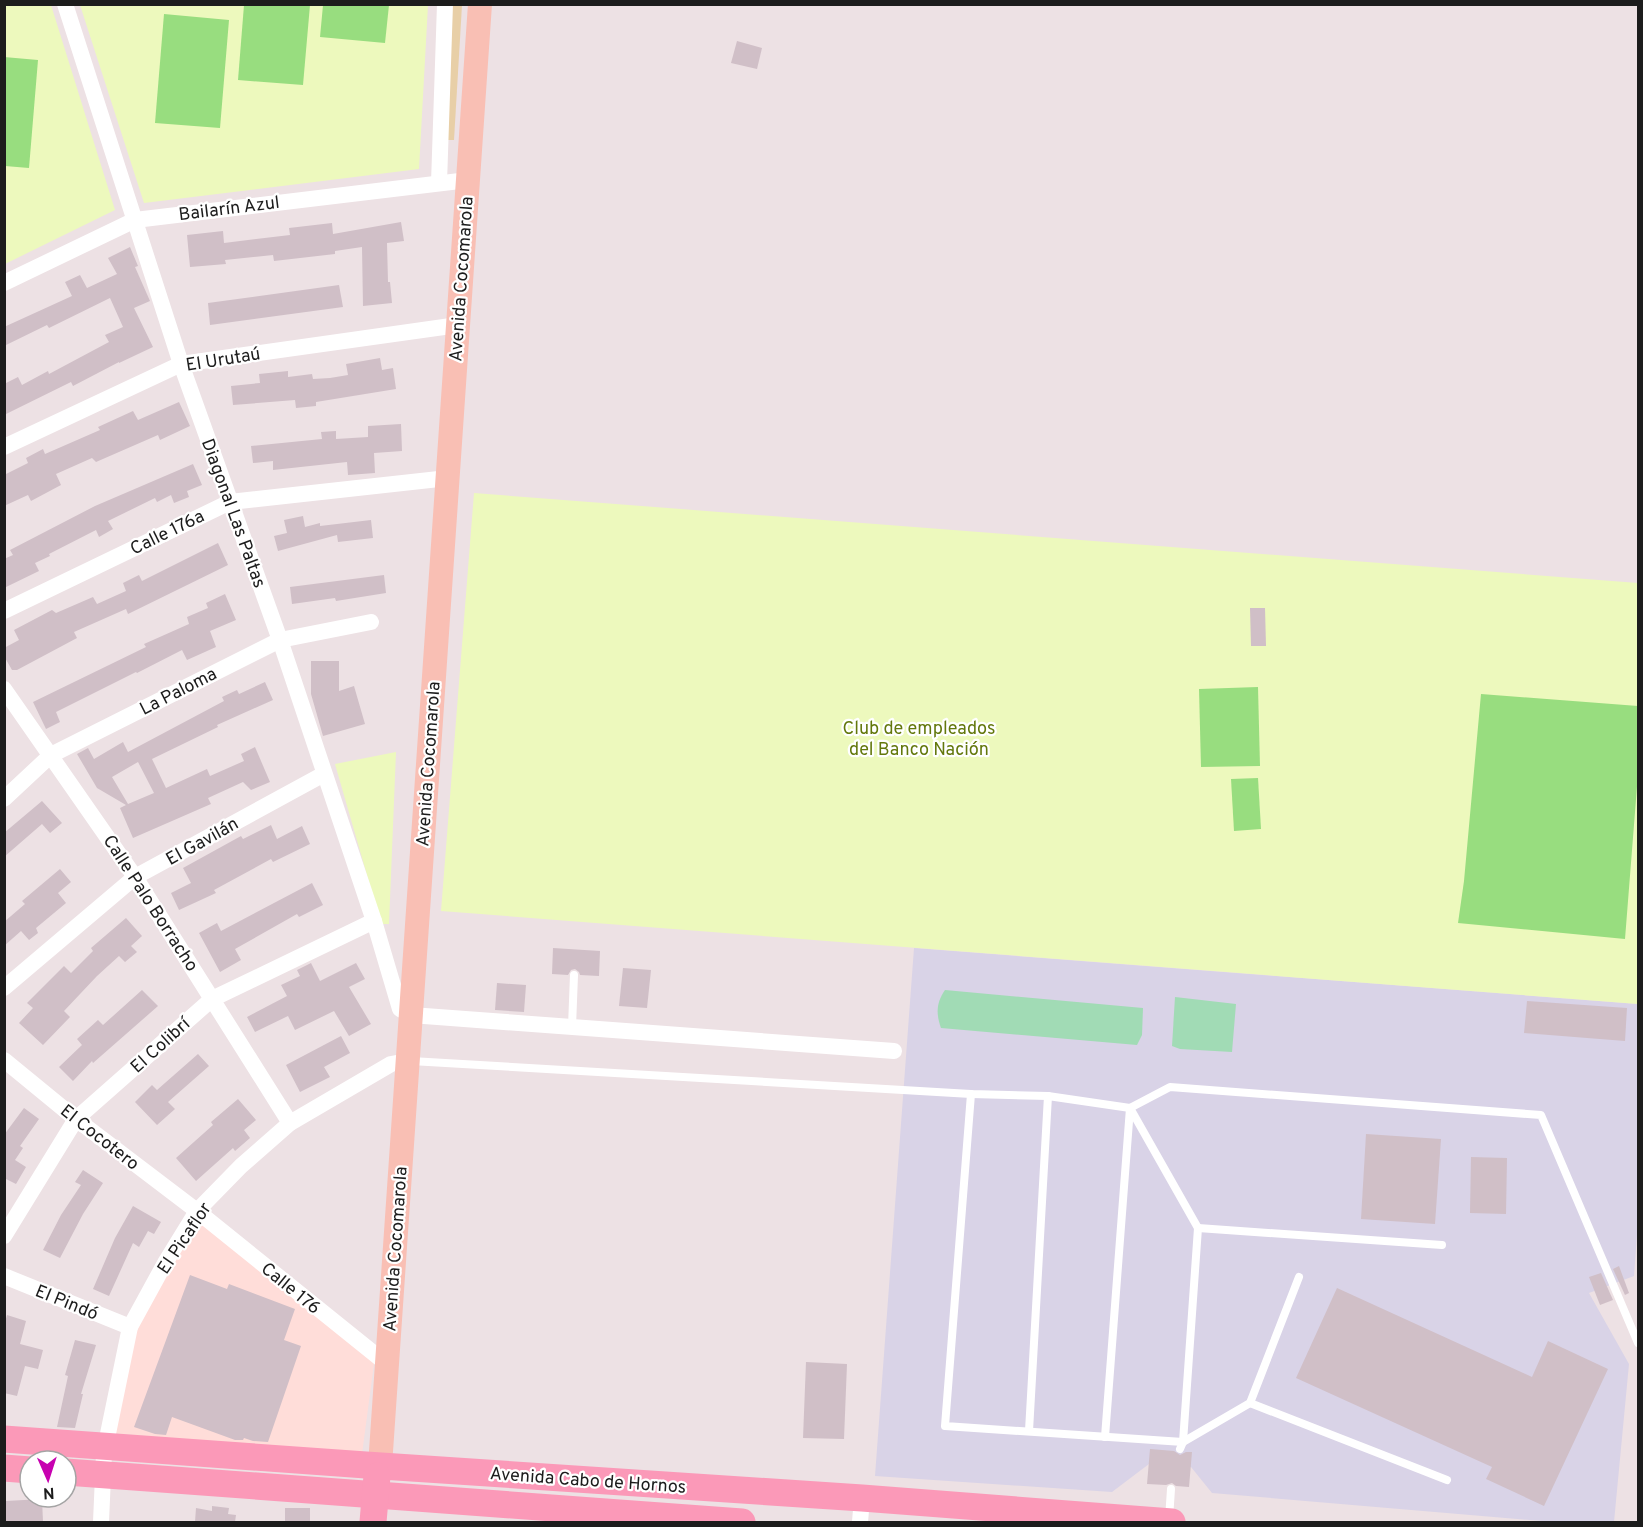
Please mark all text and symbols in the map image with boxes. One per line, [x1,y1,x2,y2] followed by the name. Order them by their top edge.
[177,192,281,227] street label: Bailarín Azul
[445,196,480,363] street label: Avenida Cocomarola
[184,343,262,378] street label: El Urutaú
[195,436,270,591] street label: Diagonal Las Paltas
[127,506,209,561] street label: Calle 176a
[136,663,221,722] street label: La Paloma
[412,681,447,848] street label: Avenida Cocomarola
[843,718,995,762] park label: Club de empleados del Banco Nación
[162,813,243,872] street label: El Gavilán
[97,831,203,977] street label: Calle Palo Borracho
[126,1012,197,1079] street label: El Colibrí
[55,1100,143,1176] street label: El Cocotero
[379,1166,414,1333] street label: Avenida Cocomarola
[153,1199,218,1279] street label: El Picaflor
[255,1258,325,1320] street label: Calle 176
[31,1280,101,1326] street label: El Pindó
[18,1449,78,1509] north arrow
[489,1463,687,1500] street label: Avenida Cabo de Hornos
[42,1482,55,1502] text: N

